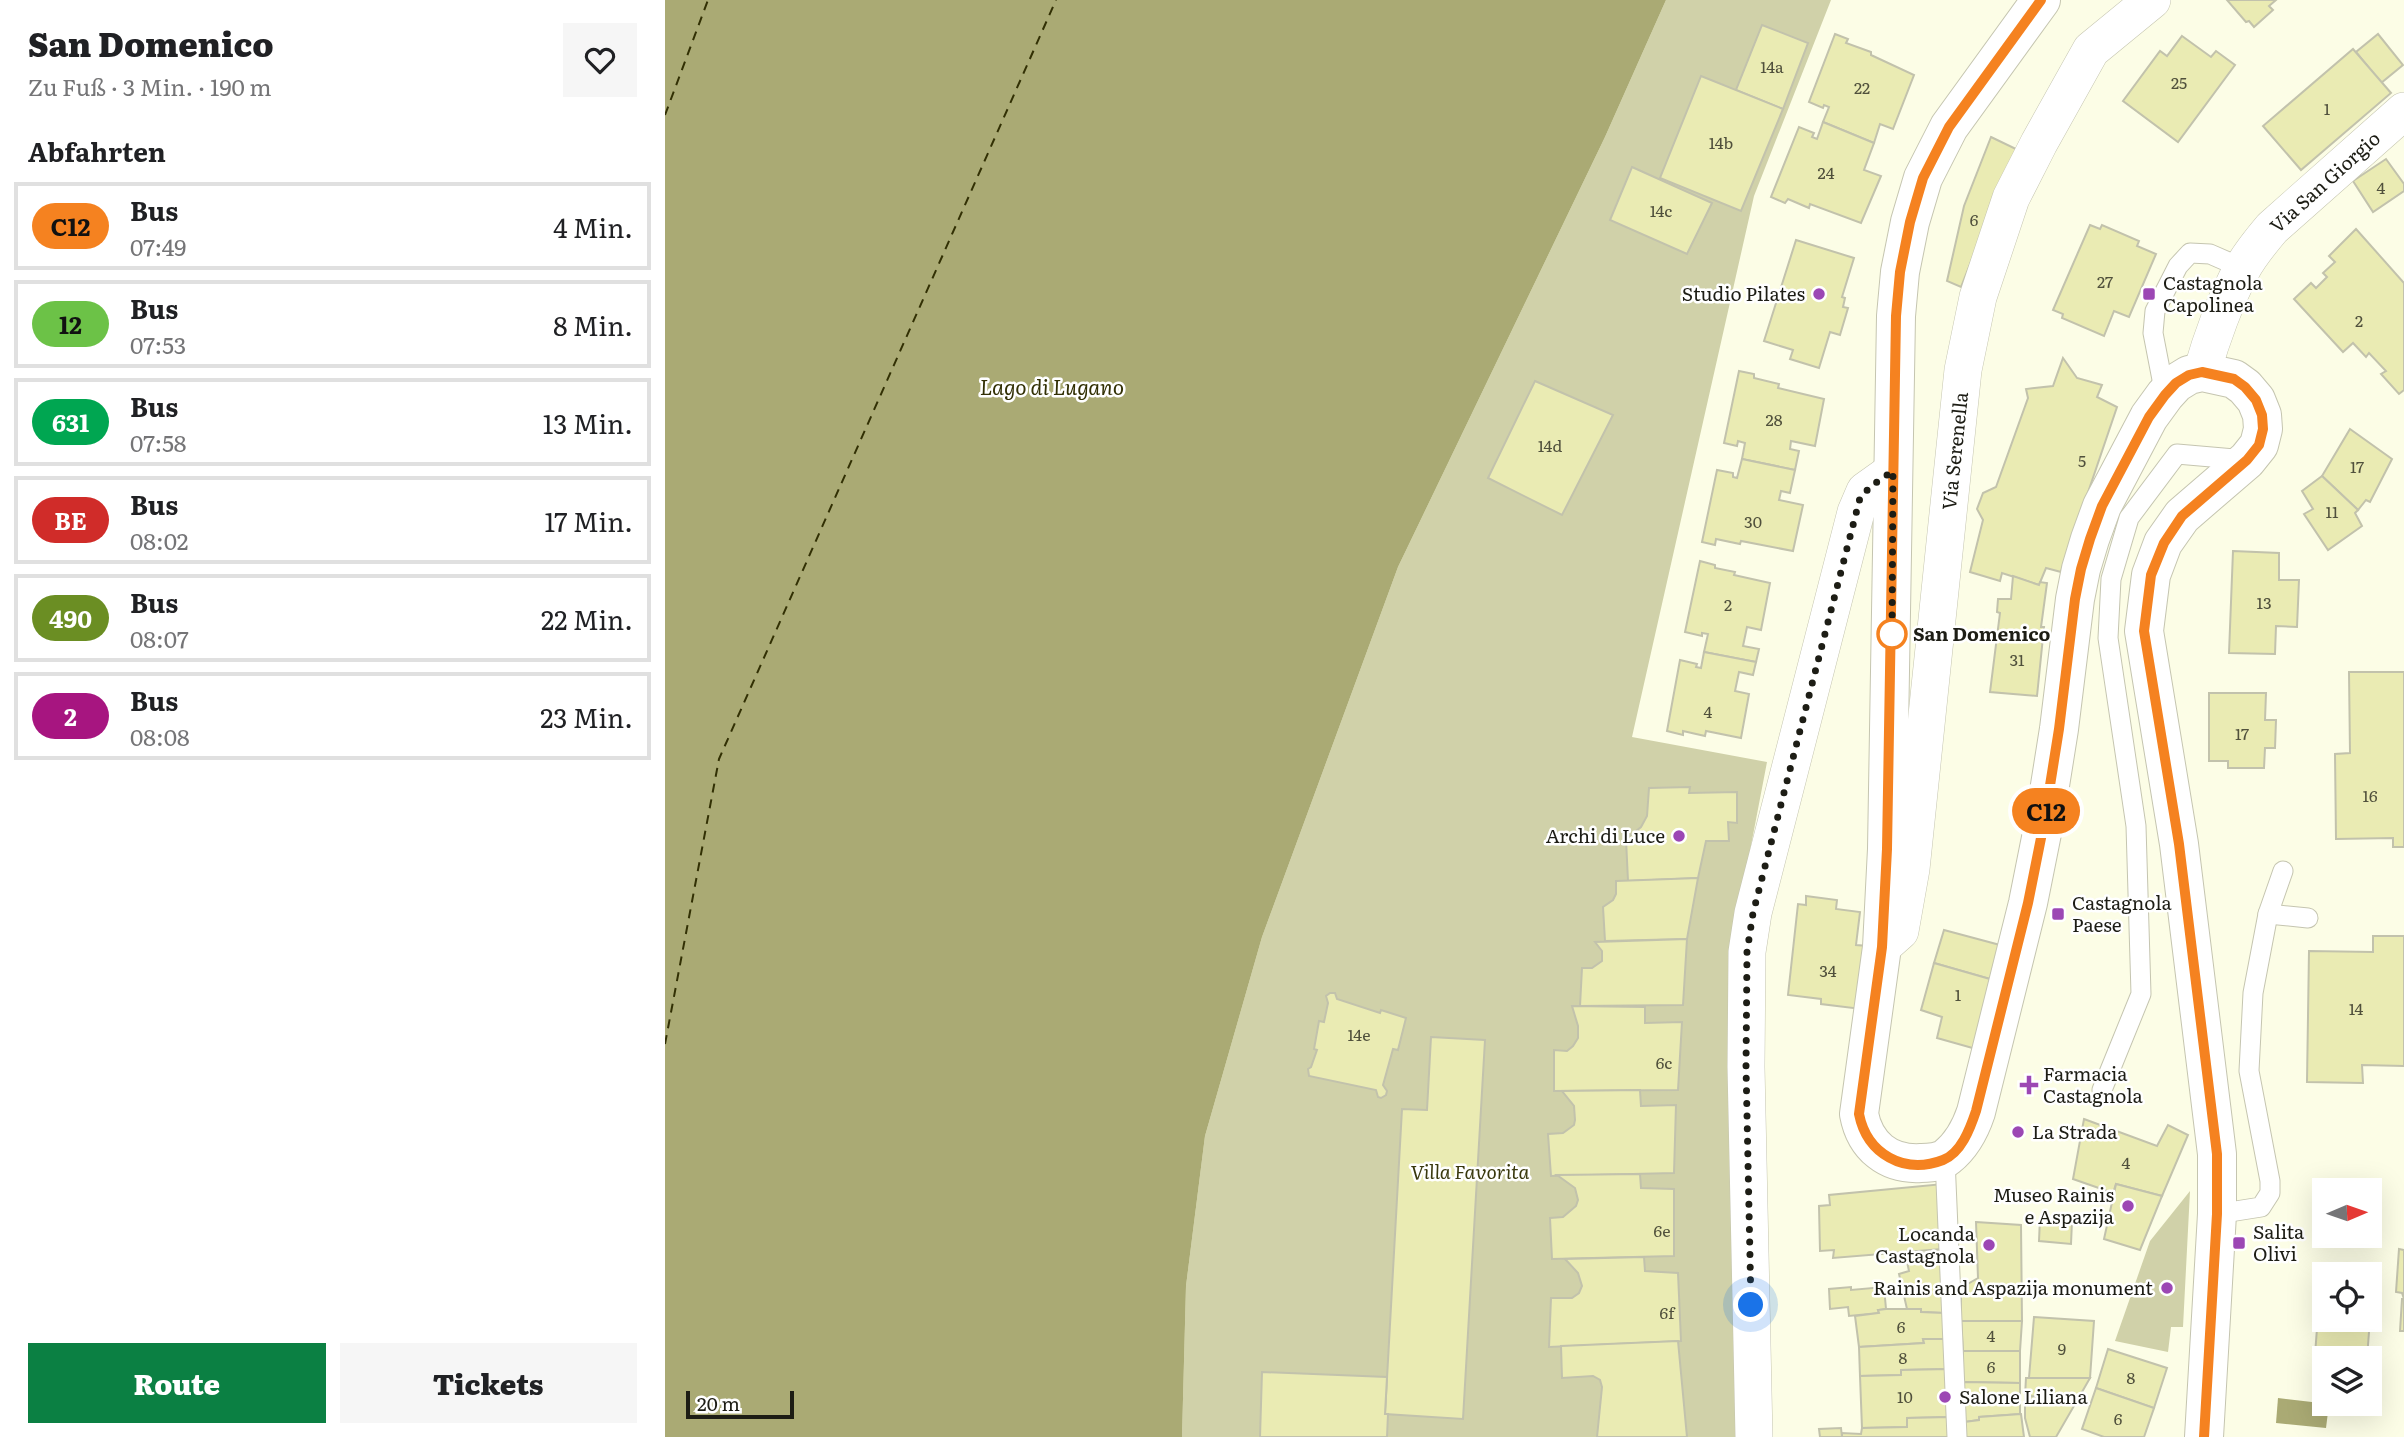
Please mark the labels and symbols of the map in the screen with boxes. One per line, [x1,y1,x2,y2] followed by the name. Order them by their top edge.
[1760,54,1784,78] house number: 14a
[2171,70,2187,94] house number: 25
[1854,75,1870,99] house number: 22
[2324,96,2331,120] house number: 1
[2263,124,2386,239] street label: Via San Giorgio
[1709,130,1733,154] house number: 14b
[1818,160,1835,184] house number: 24
[2377,175,2386,199] house number: 4
[1650,198,1672,222] house number: 14c
[1970,207,1979,231] house number: 6
[2163,268,2264,318] place label: Castagnola Capolinea
[2097,269,2113,293] house number: 27
[1682,279,1805,307] place label: Studio Pilates
[1811,286,1827,302] marker: Studio Pilates
[2141,286,2157,302] marker: Castagnola Capolinea
[2355,308,2363,332] house number: 2
[980,370,1124,401] water label: Lago di Lugano
[1934,390,1974,511] street label: Via Serenella
[1766,407,1783,431] house number: 28
[1538,433,1562,457] house number: 14d
[2078,448,2086,472] house number: 5
[2350,454,2364,478] house number: 17
[2325,499,2339,523] house number: 11
[1744,509,1762,533] house number: 30
[2256,590,2272,614] house number: 13
[1724,592,1732,616] house number: 2
[1877,619,1907,649] marker: San Domenico
[1913,619,2051,647] place label: San Domenico
[2009,647,2025,671] house number: 31
[1704,699,1713,723] house number: 4
[2235,721,2249,745] house number: 17
[2362,783,2378,807] house number: 16
[2006,788,2086,834] line badge: C12
[1546,821,1665,849] place label: Archi di Luce
[1671,828,1687,844] marker: Archi di Luce
[2072,888,2173,938] place label: Castagnola Paese
[2050,906,2066,922] marker: Castagnola Paese
[1819,958,1837,982] house number: 34
[1955,982,1962,1006] house number: 1
[2349,996,2364,1020] house number: 14
[1348,1022,1371,1046] house number: 14e
[1656,1050,1672,1074] house number: 6c
[2043,1059,2144,1109] place label: Farmacia Castagnola
[2021,1077,2037,1093] marker: Farmacia Castagnola
[2032,1117,2118,1145] place label: La Strada
[2010,1124,2026,1140] marker: La Strada
[2122,1150,2131,1174] house number: 4
[1411,1157,1529,1185] park label: Villa Favorita
[2312,1178,2382,1248] north arrow
[1993,1180,2115,1230] place label: Museo Rainis e Aspazija
[2120,1198,2136,1214] marker: Museo Rainis e Aspazija
[2253,1217,2305,1267] place label: Salita Olivi
[1654,1218,1670,1242] house number: 6e
[1875,1219,1976,1269] place label: Locanda Castagnola
[2231,1235,2247,1251] marker: Salita Olivi
[1981,1237,1997,1253] marker: Locanda Castagnola
[1873,1273,2153,1301] place label: Rainis and Aspazija monument
[2159,1280,2175,1296] marker: Rainis and Aspazija monument
[1733,1287,1768,1322] your location
[1660,1300,1676,1324] house number: 6f
[1897,1314,1906,1338] house number: 6
[1987,1323,1996,1347] house number: 4
[2058,1336,2066,1360] house number: 9
[1899,1345,1908,1369] house number: 8
[1987,1354,1996,1378] house number: 6
[2127,1365,2136,1389] house number: 8
[1959,1382,2088,1410] place label: Salone Liliana
[1897,1384,1913,1408] house number: 10
[686,1388,795,1420] scale bar
[1937,1389,1953,1405] marker: Salone Liliana
[2114,1406,2123,1430] house number: 6

